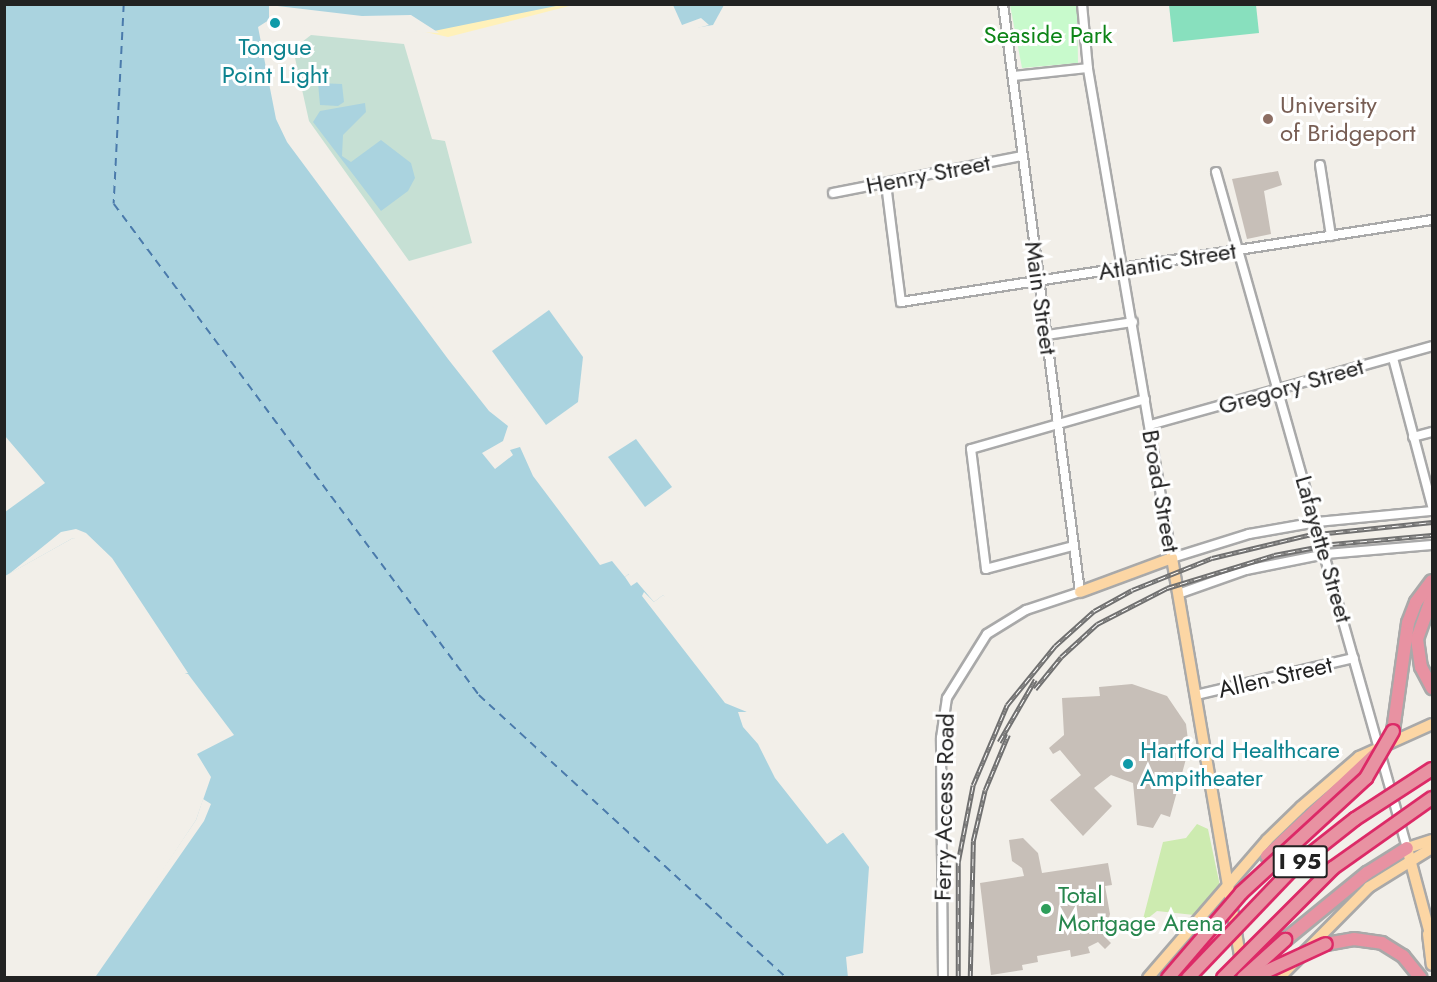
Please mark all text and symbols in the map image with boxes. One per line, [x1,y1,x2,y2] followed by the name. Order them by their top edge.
[268,16,282,30] marker: Tongue Point Light
[984,21,1112,49] park label: Seaside Park
[222,33,328,89] place label: Tongue Point Light
[1280,91,1416,147] place label: University of Bridgeport
[1261,112,1275,126] marker: University of Bridgeport
[863,148,993,200] street label: Henry Street
[1096,236,1238,286] street label: Atlantic Street
[1019,239,1063,357] street label: Main Street
[1215,352,1367,420] street label: Gregory Street
[1136,427,1186,555] street label: Broad Street
[1289,472,1359,626] street label: Lafayette Street
[1215,650,1335,704] street label: Allen Street
[928,713,960,901] street label: Ferry Access Road
[1140,736,1340,792] place label: Hartford Healthcare Ampitheater
[1121,757,1135,771] marker: Hartford Healthcare Ampitheater
[1272,843,1328,881] road number: I 95
[1058,881,1223,937] place label: Total Mortgage Arena
[1039,902,1053,916] marker: Total Mortgage Arena

